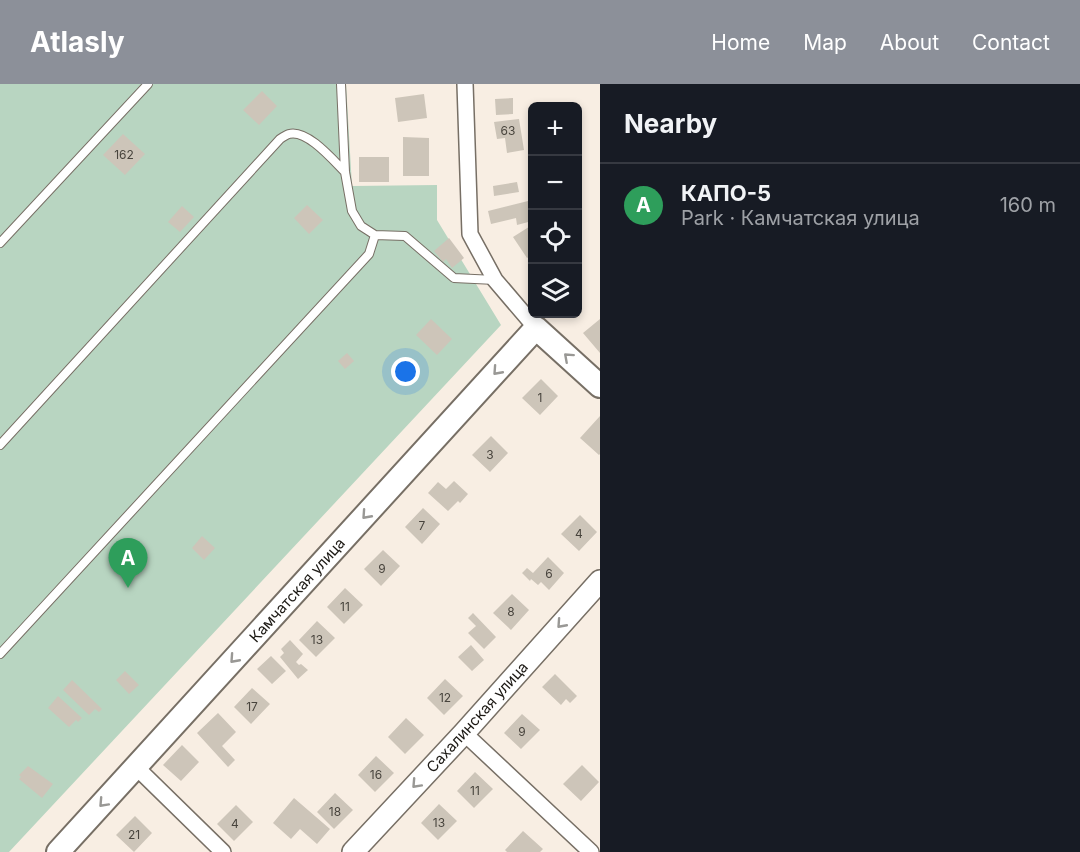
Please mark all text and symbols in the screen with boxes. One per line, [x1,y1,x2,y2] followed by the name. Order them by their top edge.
[30,25,125,59] text: Atlasly
[711,30,770,55] text: Home
[803,30,847,55] text: Map
[880,30,939,55] text: About
[972,30,1050,55] text: Contact
[528,102,582,318] map controls
[528,102,582,156] button: +
[624,108,717,139] text: Nearby
[501,123,515,138] house number: 63
[114,147,134,162] house number: 162
[528,156,582,210] button: −
[681,180,771,206] text: КАПО-5
[636,193,651,217] text: A
[1000,193,1056,217] text: 160 m
[681,206,920,230] text: Park · Камчатская улица
[528,210,582,264] button: locate
[528,264,582,318] button: layers
[564,353,575,364] one-way arrow
[391,357,420,386] your location
[493,364,504,375] one-way arrow
[538,390,542,405] house number: 1
[486,447,494,462] house number: 3
[362,509,373,519] one-way arrow
[419,518,426,533] house number: 7
[575,526,583,541] house number: 4
[245,534,349,646] street label: Камчатская улица
[108,538,148,588] pin: A
[378,561,386,576] house number: 9
[545,566,553,581] house number: 6
[340,599,350,614] house number: 11
[507,604,515,619] house number: 8
[557,617,568,628] one-way arrow
[311,632,323,647] house number: 13
[230,653,241,663] one-way arrow
[422,658,532,776] street label: Сахалинская улица
[439,690,451,705] house number: 12
[246,699,258,714] house number: 17
[518,724,526,739] house number: 9
[370,767,382,782] house number: 16
[412,778,423,788] one-way arrow
[470,783,480,798] house number: 11
[99,797,110,807] one-way arrow
[329,804,341,819] house number: 18
[433,815,445,830] house number: 13
[231,816,239,831] house number: 4
[128,827,140,842] house number: 21

